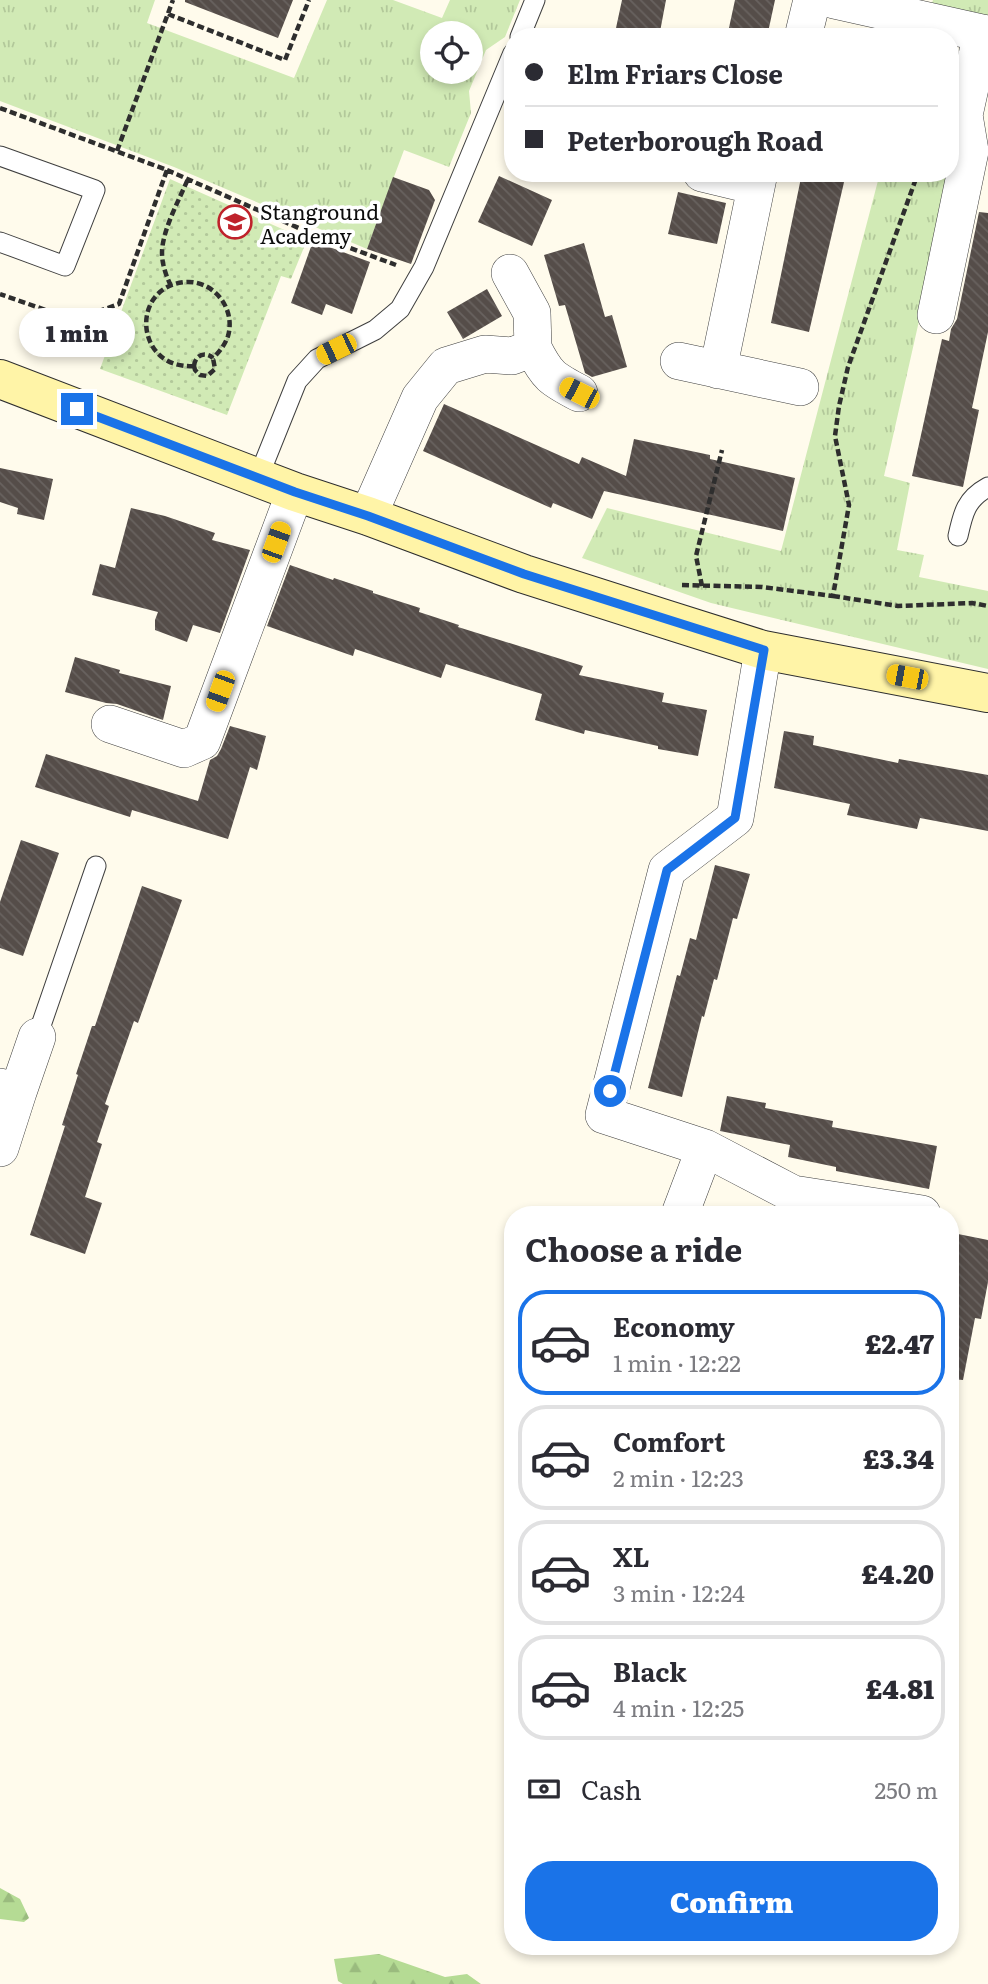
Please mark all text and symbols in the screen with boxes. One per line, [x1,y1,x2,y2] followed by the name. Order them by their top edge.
[420,21,483,84] map controls
[420,21,483,84] button: locate
[567,53,783,92] text: Elm Friars Close
[567,120,823,159] text: Peterborough Road
[260,195,379,250] place label: Stanground Academy
[216,203,254,241] school or university icon: Stanground Academy
[19,308,135,356] callout: 1 min
[46,315,108,349] text: 1 min
[313,330,360,368] car
[556,374,603,412] car
[61,393,93,425] route end
[259,519,294,565] car
[885,663,930,691] car
[203,668,238,714] car
[594,1075,626,1107] route start
[525,1224,742,1272] text: Choose a ride
[613,1306,735,1345] text: Economy
[529,1311,592,1374] icon: car
[865,1323,934,1362] text: £2.47
[613,1345,741,1379] text: 1 min · 12:22
[613,1421,725,1460] text: Comfort
[529,1426,592,1489] icon: car
[863,1438,934,1477] text: £3.34
[613,1460,744,1494] text: 2 min · 12:23
[613,1536,650,1575] text: XL
[529,1541,592,1604] icon: car
[862,1553,934,1592] text: £4.20
[613,1575,745,1609] text: 3 min · 12:24
[613,1651,687,1690] text: Black
[529,1656,592,1719] icon: car
[866,1668,934,1707] text: £4.81
[613,1690,744,1724] text: 4 min · 12:25
[581,1769,642,1808] text: Cash
[525,1770,563,1808] icon: cash
[874,1772,938,1806] text: 250 m
[525,1861,938,1941] button: Confirm

